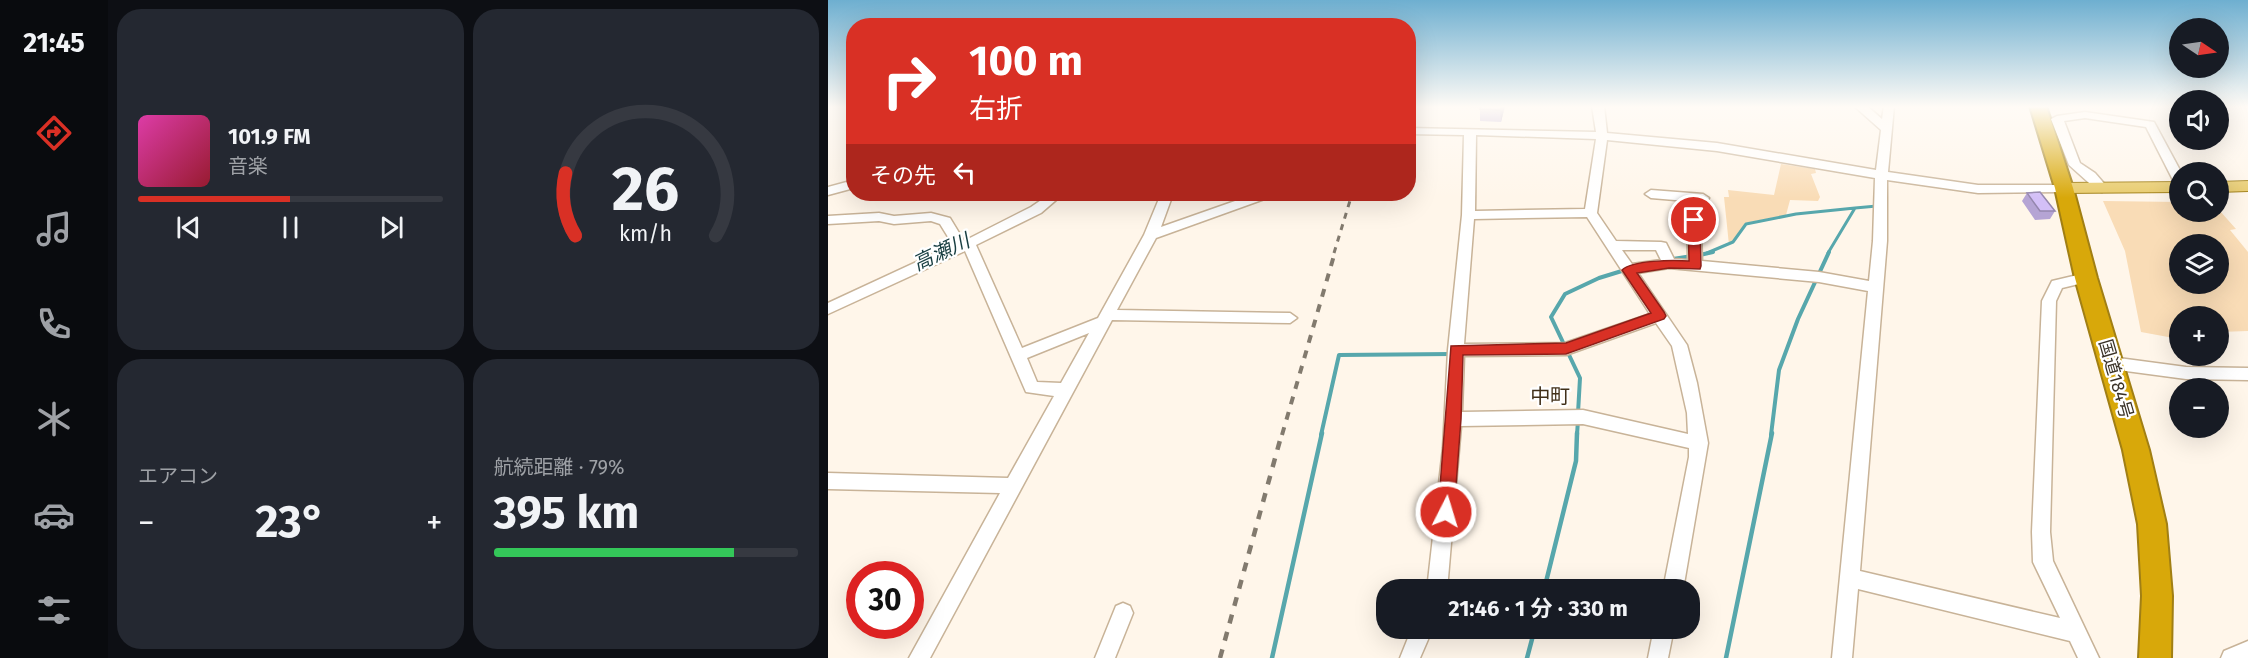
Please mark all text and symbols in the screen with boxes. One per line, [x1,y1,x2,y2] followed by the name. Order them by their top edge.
[2169,18,2229,78] north arrow
[2169,18,2229,438] map controls
[23,27,85,59] text: 21:45
[969,36,1083,86] text: 100 m
[870,42,948,120] icon: right
[2169,90,2229,150] button: sound
[969,93,1023,125] text: 右折
[33,112,75,154] icon: directions
[228,123,311,150] text: 101.9 FM
[612,153,679,228] text: 26
[228,154,268,178] text: 音楽
[948,156,981,189] icon: left
[870,162,936,189] text: その先
[2169,162,2229,222] button: search
[1668,194,1719,245] pin
[1677,203,1710,236] icon: arrive
[33,208,75,250] icon: music
[172,211,205,244] icon: previous
[274,211,307,244] icon: pause
[375,211,408,244] icon: next
[619,222,672,248] text: km/h
[909,228,975,276] water label: 高瀬川
[2169,234,2229,294] button: layers
[33,303,75,345] icon: phone
[2169,306,2229,366] button: +
[2094,337,2138,421] street label: 国道184号
[2169,378,2229,438] button: −
[1530,384,1570,408] district label: 中町
[33,398,75,440] icon: climate
[494,455,624,479] text: 航続距離 · 79%
[138,464,218,488] text: エアコン
[1414,480,1478,544] position arrow
[494,486,639,540] text: 395 km
[33,494,75,536] icon: car
[255,495,325,549] text: 23°
[138,503,155,543] text: −
[426,503,442,543] text: +
[846,561,924,639] speed limit sign: 30
[33,589,75,631] icon: filters
[1448,595,1628,622] text: 21:46 · 1 分 · 330 m

